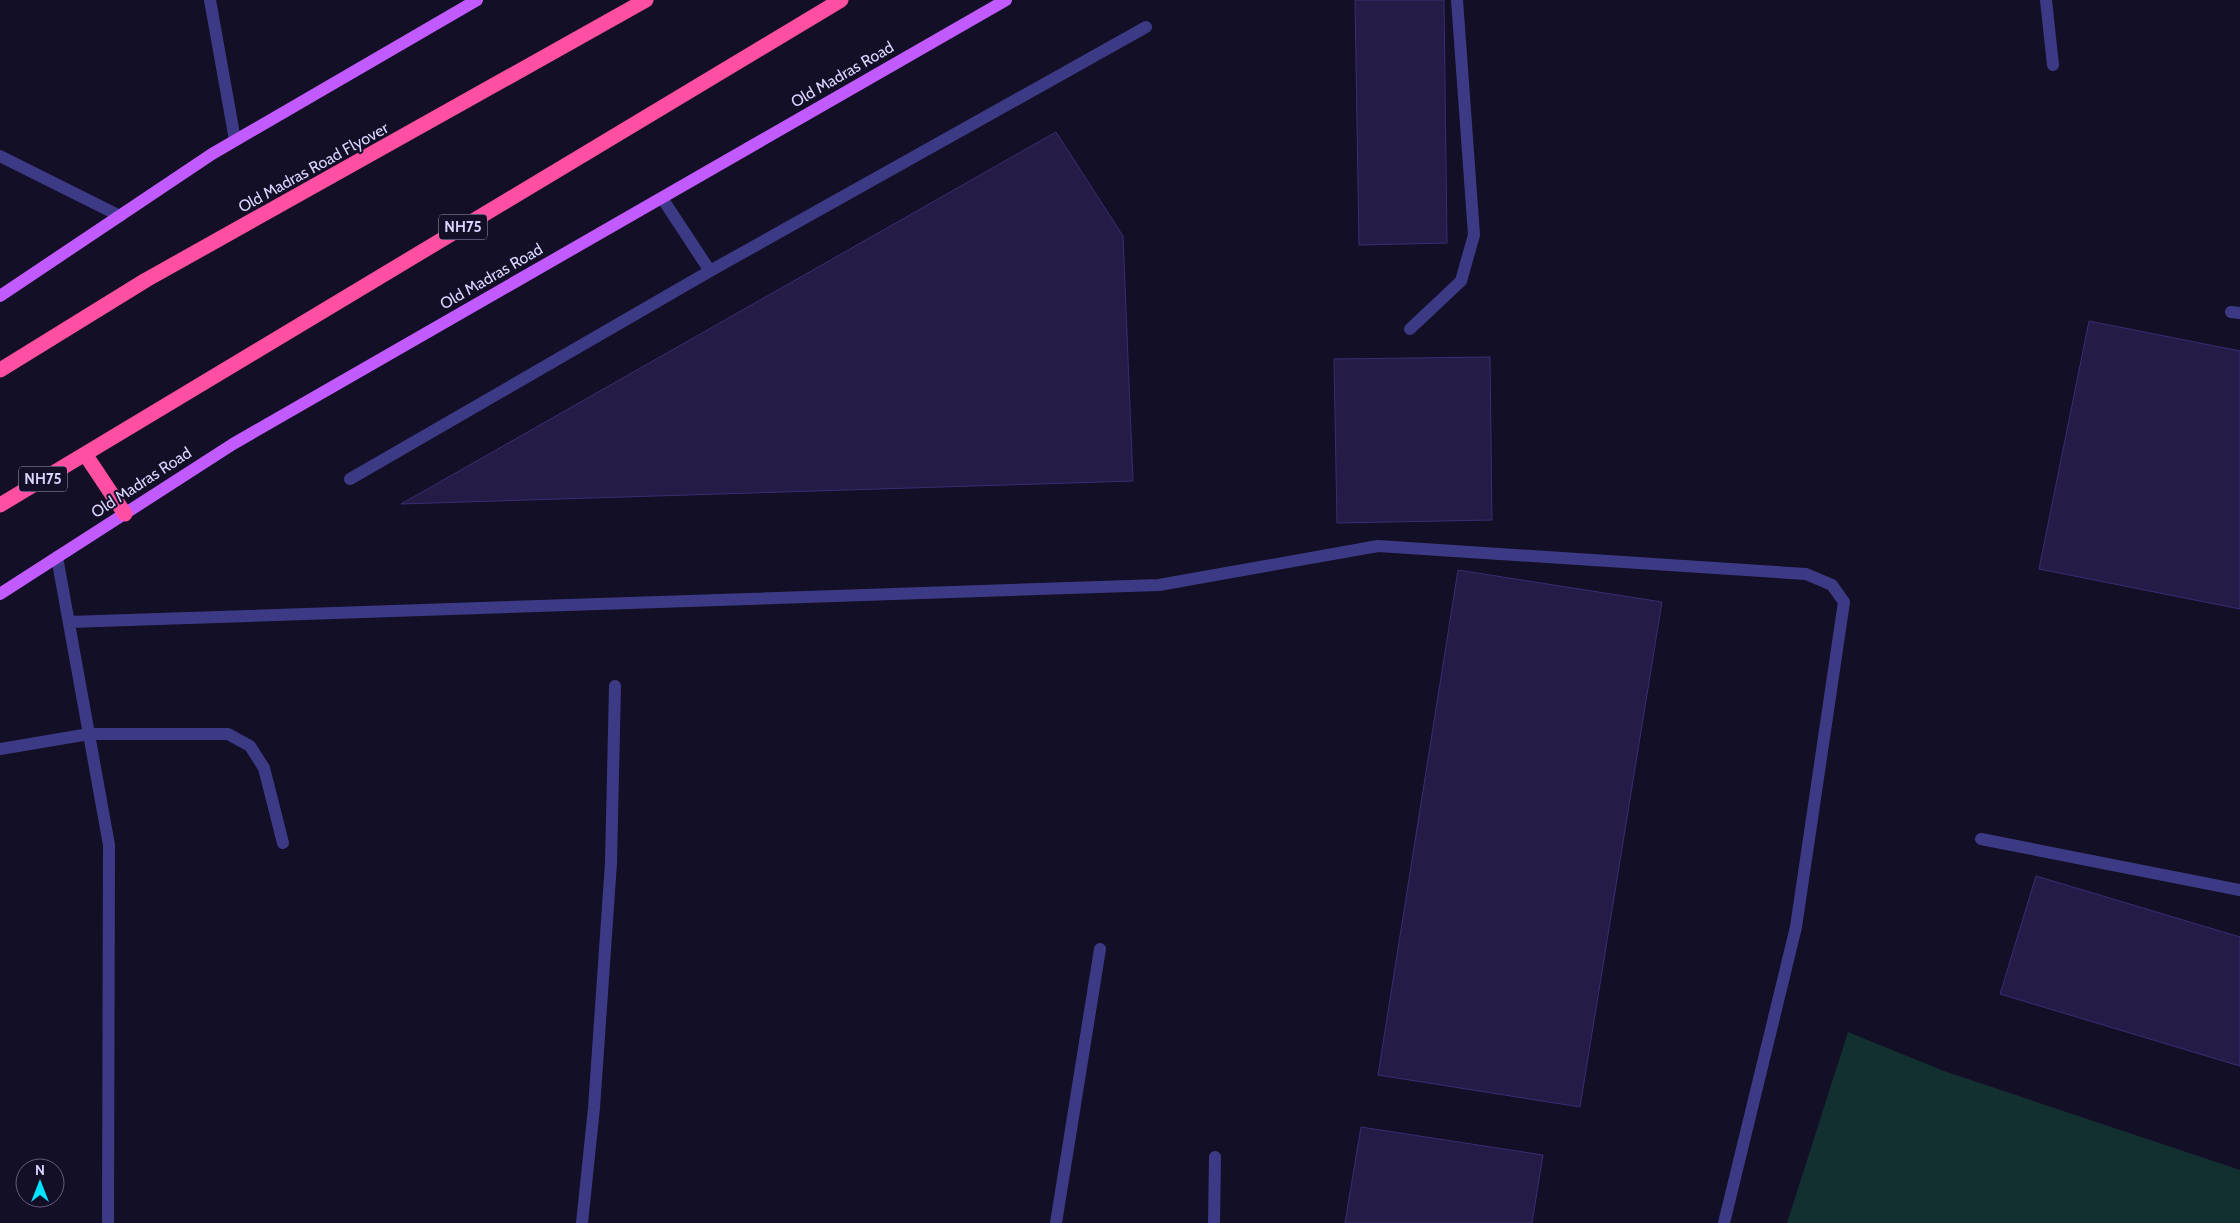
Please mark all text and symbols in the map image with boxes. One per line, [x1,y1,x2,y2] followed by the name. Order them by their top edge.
[788,37,897,112] street label: Old Madras Road
[235,118,392,217] street label: Old Madras Road Flyover
[439,214,487,240] road number: NH75
[437,239,546,314] street label: Old Madras Road
[88,443,195,522] street label: Old Madras Road
[19,466,67,492] road number: NH75
[15,1158,65,1208] north arrow
[35,1161,45,1179] text: N

